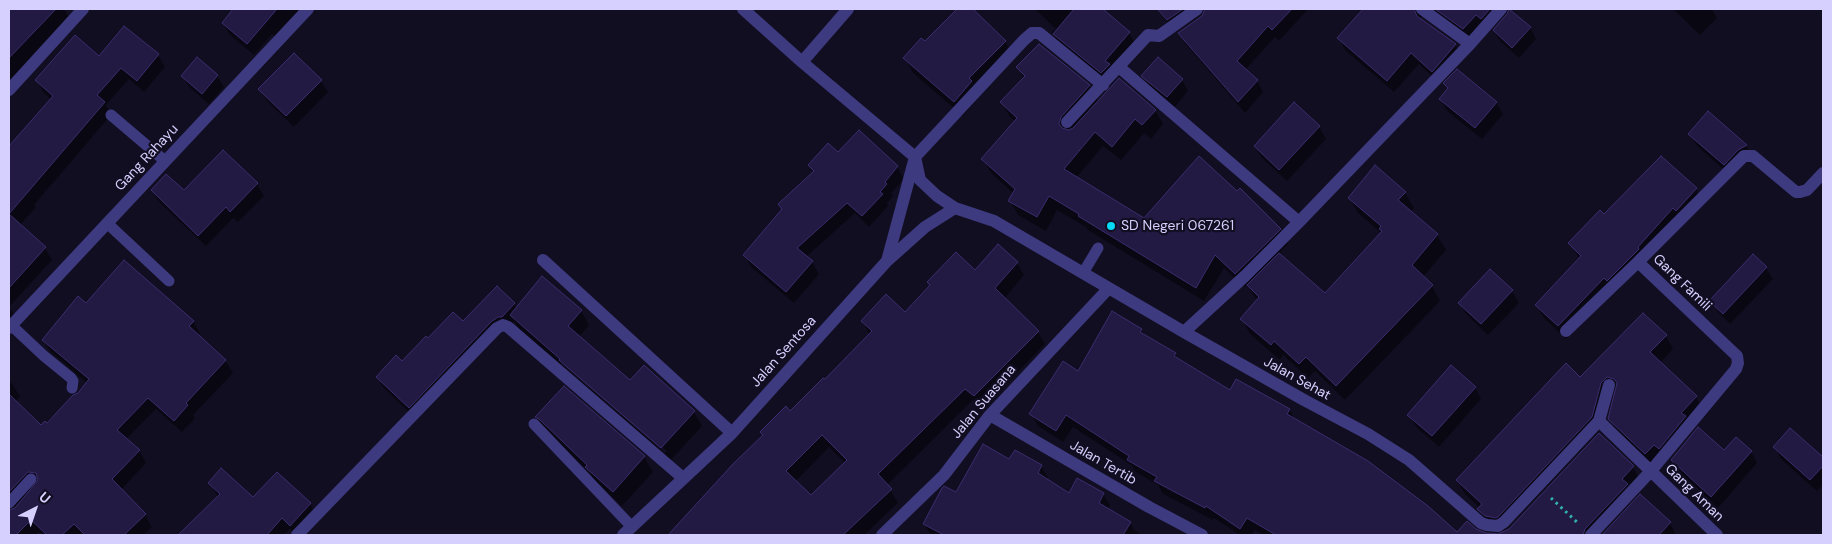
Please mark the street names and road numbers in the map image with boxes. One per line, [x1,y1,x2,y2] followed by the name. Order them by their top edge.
[112,121,182,195] street label: Gang Rahayu
[1649,251,1715,315] street label: Gang Famili
[748,313,820,391] street label: Jalan Sentosa
[1260,354,1334,404] street label: Jalan Sehat
[948,362,1020,442] street label: Jalan Suasana
[1067,437,1139,489] street label: Jalan Tertib
[1661,461,1727,525] street label: Gang Aman

